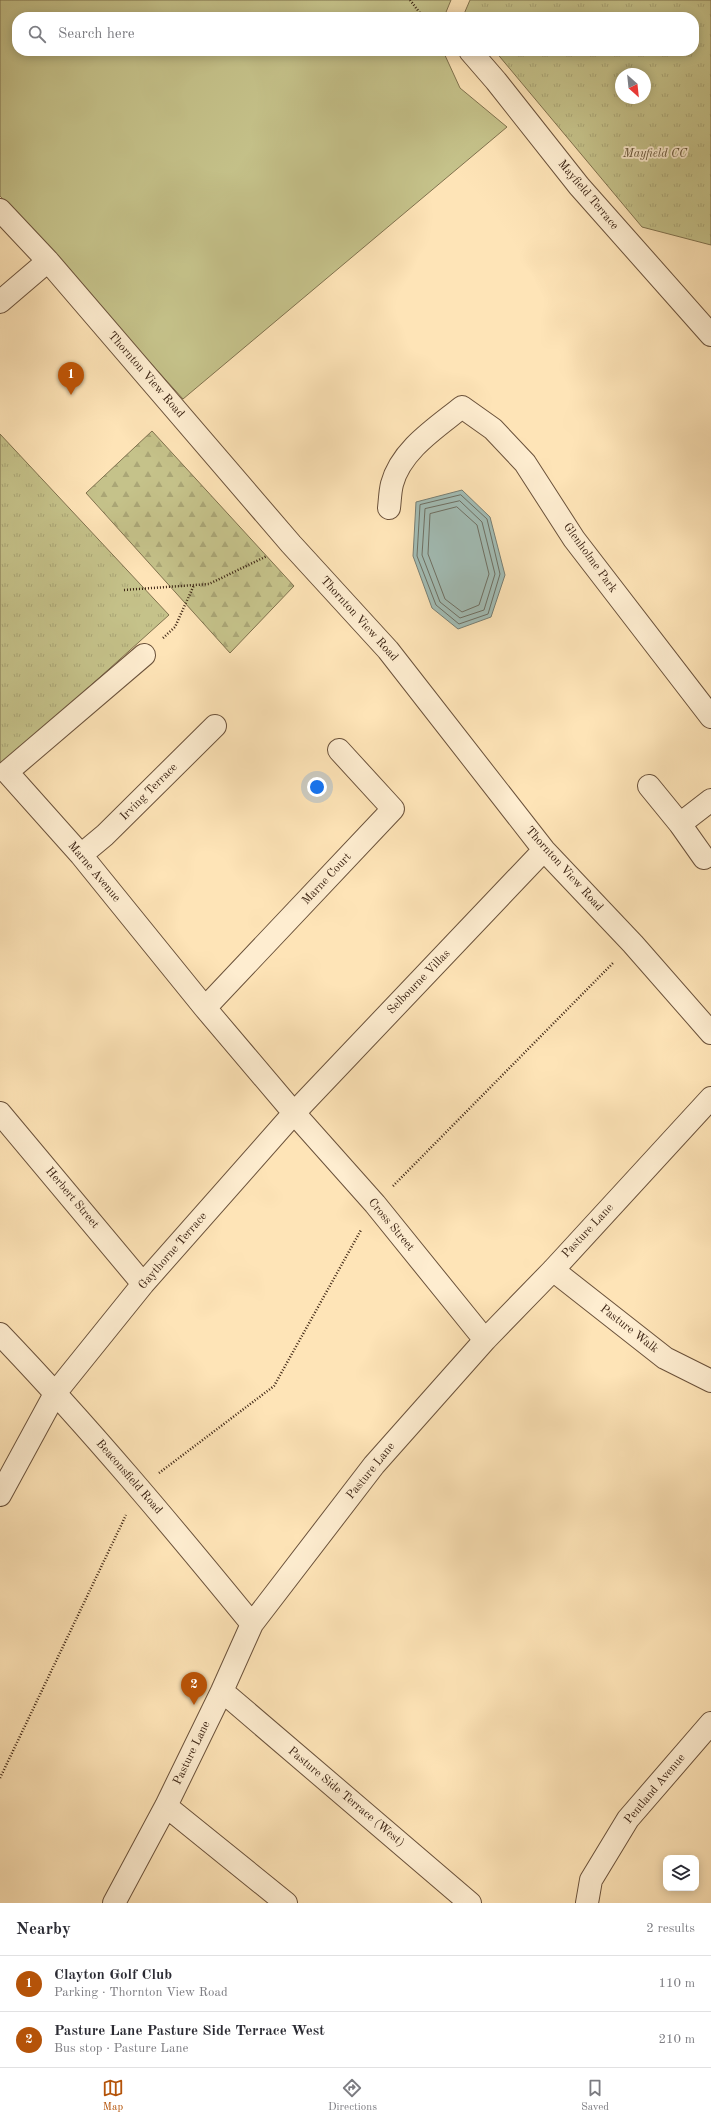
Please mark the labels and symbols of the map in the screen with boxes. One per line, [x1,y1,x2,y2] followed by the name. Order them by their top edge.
[615,68,651,104] north arrow
[622,148,688,160] park label: Mayfield CC
[556,158,621,232] street label: Mayfield Terrace
[106,330,186,420] street label: Thornton View Road
[58,362,84,395] pin: 1
[561,521,619,595] street label: Glenholme Park
[318,574,400,664] street label: Thornton View Road
[118,761,180,823] street label: Irving Terrace
[307,777,327,797] your location
[523,824,605,914] street label: Thornton View Road
[65,840,123,905] street label: Marne Avenue
[300,851,354,907] street label: Marne Court
[385,947,453,1017] street label: Selbourne Villas
[43,1165,101,1231] street label: Herbert Street
[366,1196,416,1254] street label: Cross Street
[560,1201,616,1260] street label: Pasture Lane
[136,1210,210,1292] street label: Gaythorne Terrace
[598,1303,660,1355] street label: Pasture Walk
[94,1438,164,1516] street label: Beaconsfield Road
[345,1440,398,1502] street label: Pasture Lane
[181,1672,207,1705] pin: 2
[171,1719,213,1787] street label: Pasture Lane
[286,1744,407,1849] street label: Pasture Side Terrace (West)
[622,1751,688,1826] street label: Pentland Avenue

